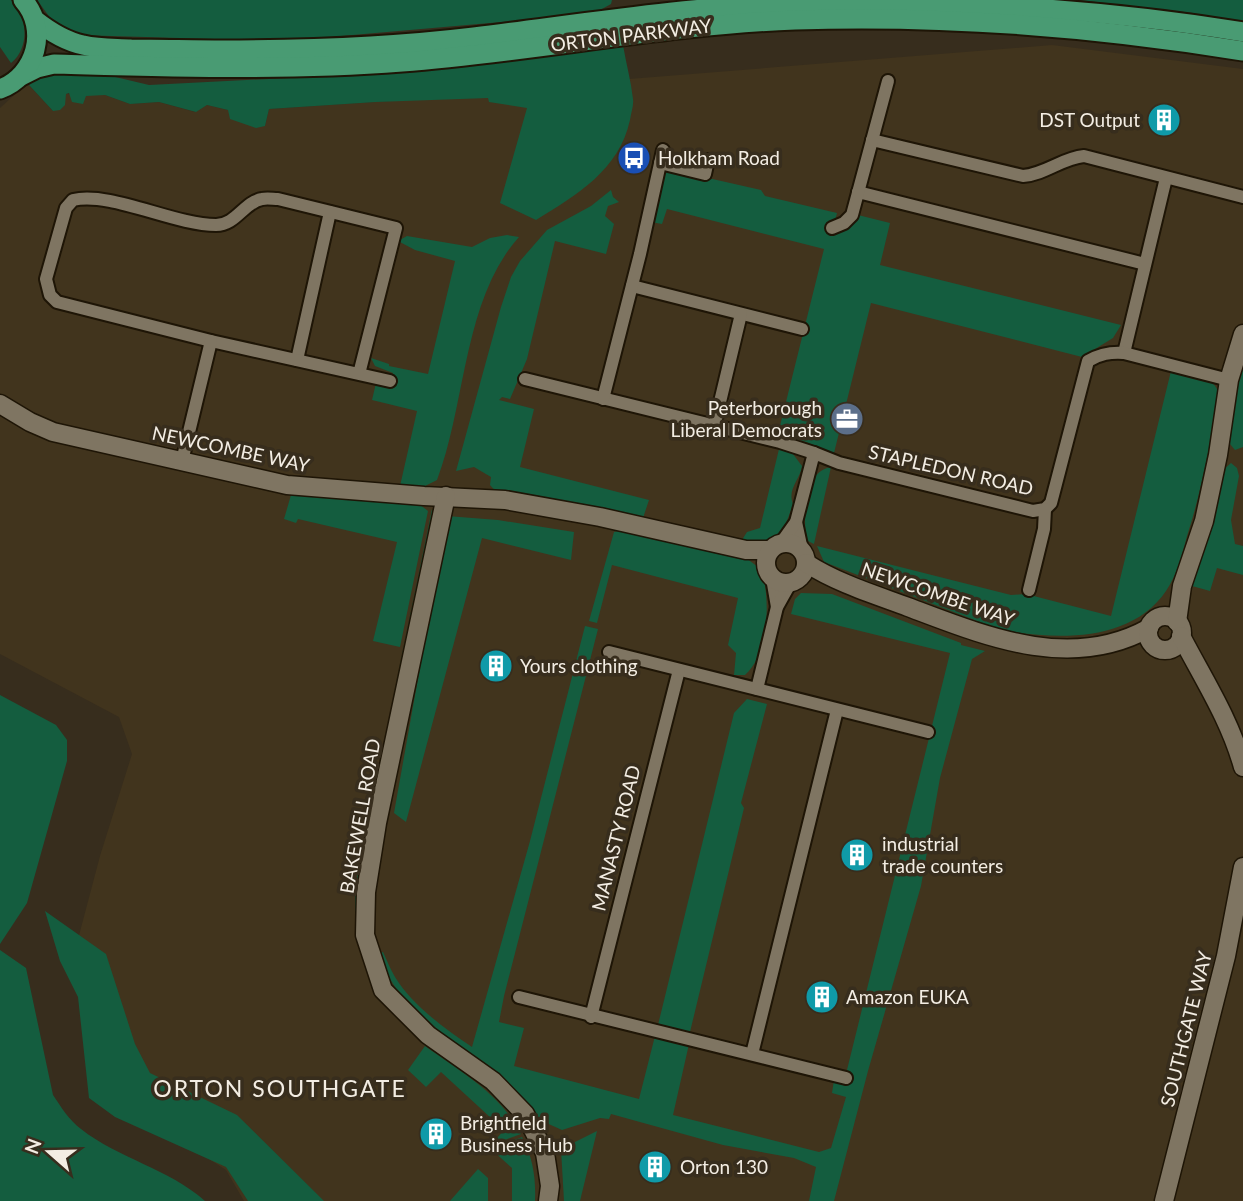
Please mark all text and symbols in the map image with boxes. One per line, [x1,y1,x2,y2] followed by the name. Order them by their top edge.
[549,13,713,56] street label: ORTON PARKWAY
[1145,101,1183,139] building icon: DST Output
[1039,108,1140,131] place label: DST Output
[615,139,653,177] bus stop icon: Holkham Road
[658,146,780,169] place label: Holkham Road
[671,396,822,441] place label: Peterborough Liberal Democrats
[828,400,866,438] office icon: Peterborough Liberal Democrats
[150,421,312,476] street label: NEWCOMBE WAY
[867,439,1036,500] street label: STAPLEDON ROAD
[859,557,1018,631] street label: NEWCOMBE WAY
[477,647,515,685] building icon: Yours clothing
[520,654,638,677] place label: Yours clothing
[335,737,384,895] street label: BAKEWELL ROAD
[586,763,645,913] street label: MANASTY ROAD
[882,832,1003,877] place label: industrial trade counters
[838,836,876,874] building icon: industrial trade counters
[1155,949,1216,1109] street label: SOUTHGATE WAY
[803,978,841,1016] building icon: Amazon EUKA
[846,985,969,1008] place label: Amazon EUKA
[153,1074,407,1102] district label: ORTON SOUTHGATE
[460,1111,573,1156] place label: Brightfield Business Hub
[417,1115,455,1153] building icon: Brightfield Business Hub
[14,1117,84,1187] north arrow
[19,1135,46,1157] text: N
[636,1148,674,1186] building icon: Orton 130
[680,1155,768,1178] place label: Orton 130

